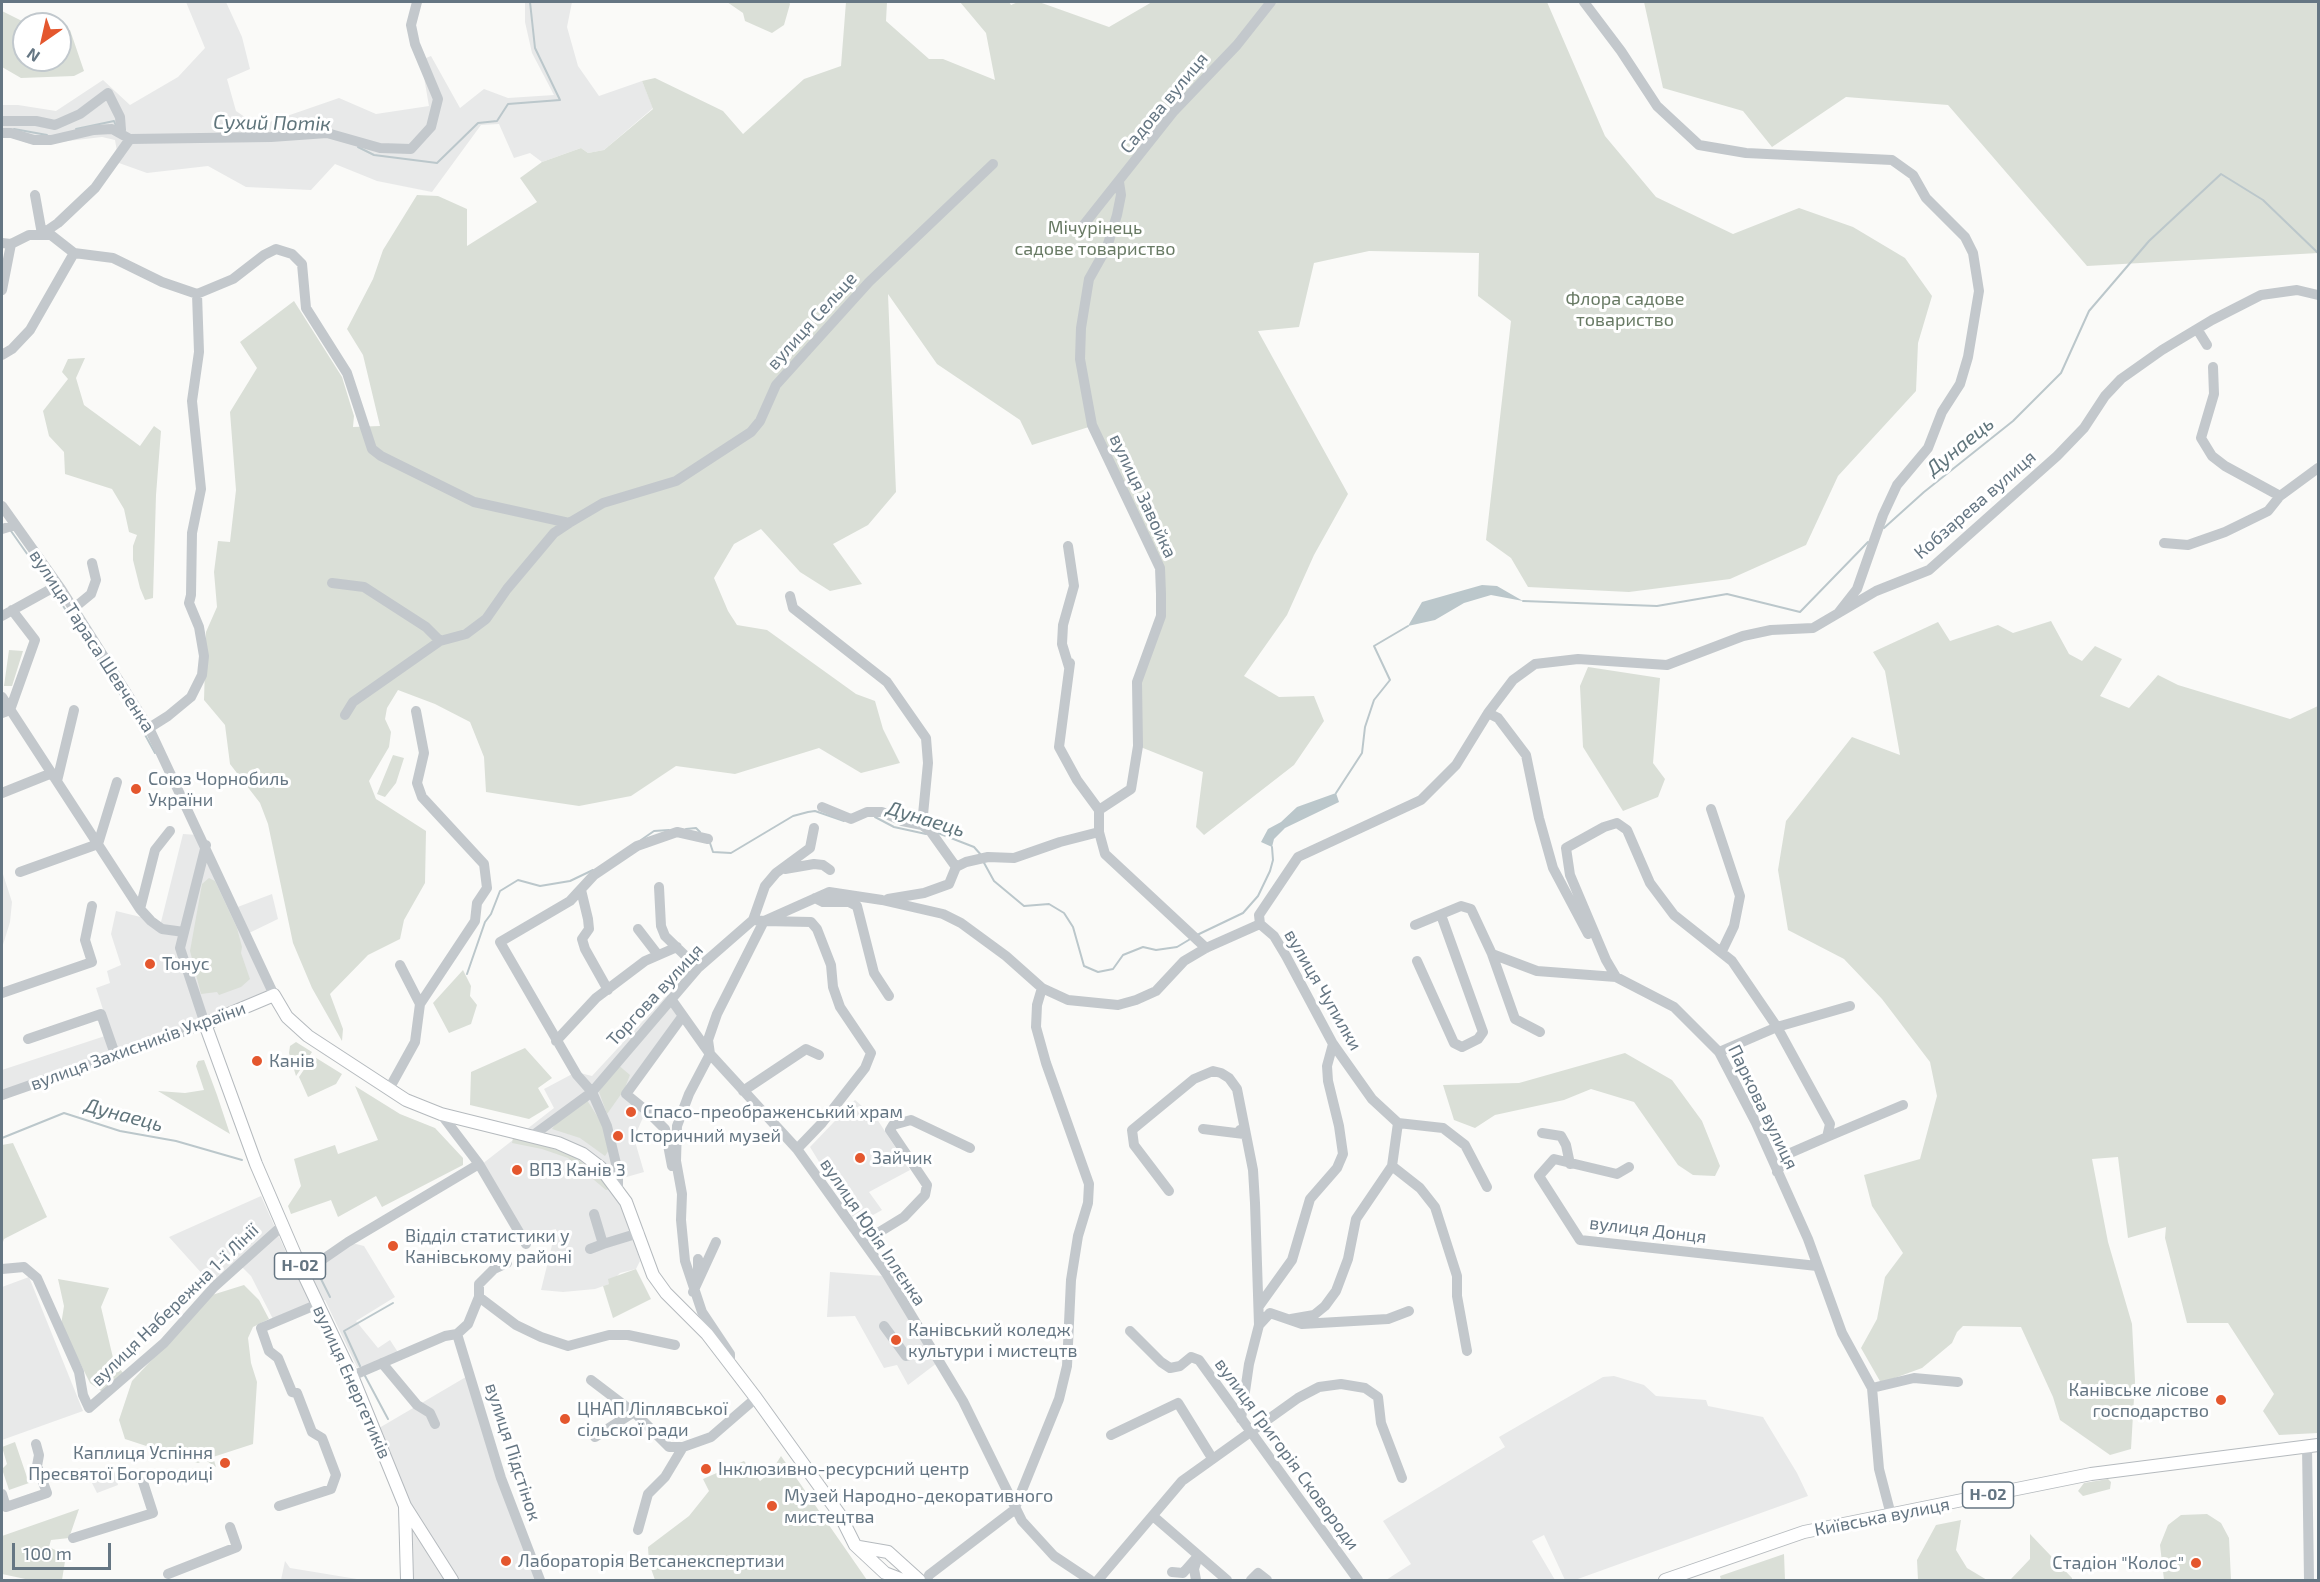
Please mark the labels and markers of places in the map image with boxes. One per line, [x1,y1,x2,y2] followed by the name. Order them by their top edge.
[148,768,289,810] place label: Союз Чорнобиль України
[129,782,143,796] marker: Союз Чорнобиль України
[162,953,210,975] place label: Тонус
[143,957,157,971] marker: Тонус
[269,1050,315,1072] place label: Канів
[250,1054,264,1068] marker: Канів
[643,1101,903,1123] place label: Спасо-преображенський храм
[624,1105,638,1119] marker: Спасо-преображенський храм
[630,1125,781,1147] place label: Історичний музей
[611,1129,625,1143] marker: Історичний музей
[872,1147,932,1169] place label: Зайчик
[853,1151,867,1165] marker: Зайчик
[529,1159,626,1181] place label: ВПЗ Канів 3
[510,1163,524,1177] marker: ВПЗ Канів 3
[405,1225,572,1268] place label: Відділ статистики у Канівському районі
[386,1239,400,1253] marker: Відділ статистики у Канівському районі
[908,1319,1077,1362] place label: Канівський коледж культури і мистецтв
[889,1333,903,1347] marker: Канівський коледж культури і мистецтв
[2069,1379,2209,1422] place label: Канівське лісове господарство
[2214,1393,2228,1407] marker: Канівське лісове господарство
[577,1398,728,1440] place label: ЦНАП Ліплявської сільскої ради
[558,1412,572,1426] marker: ЦНАП Ліплявської сільскої ради
[28,1442,213,1484] place label: Каплиця Успіння Пресвятої Богородиці
[218,1456,232,1470] marker: Каплиця Успіння Пресвятої Богородиці
[718,1458,969,1480] place label: Інклюзивно-ресурсний центр
[699,1462,713,1476] marker: Інклюзивно-ресурсний центр
[784,1485,1053,1528] place label: Музей Народно-декоративного мистецтва
[765,1499,779,1513] marker: Музей Народно-декоративного мистецтва
[518,1550,785,1572] place label: Лабораторія Ветсанекспертизи
[2052,1552,2184,1574] place label: Стадіон "Колос"
[499,1554,513,1568] marker: Лабораторія Ветсанекспертизи
[2189,1556,2203,1570] marker: Стадіон "Колос"

